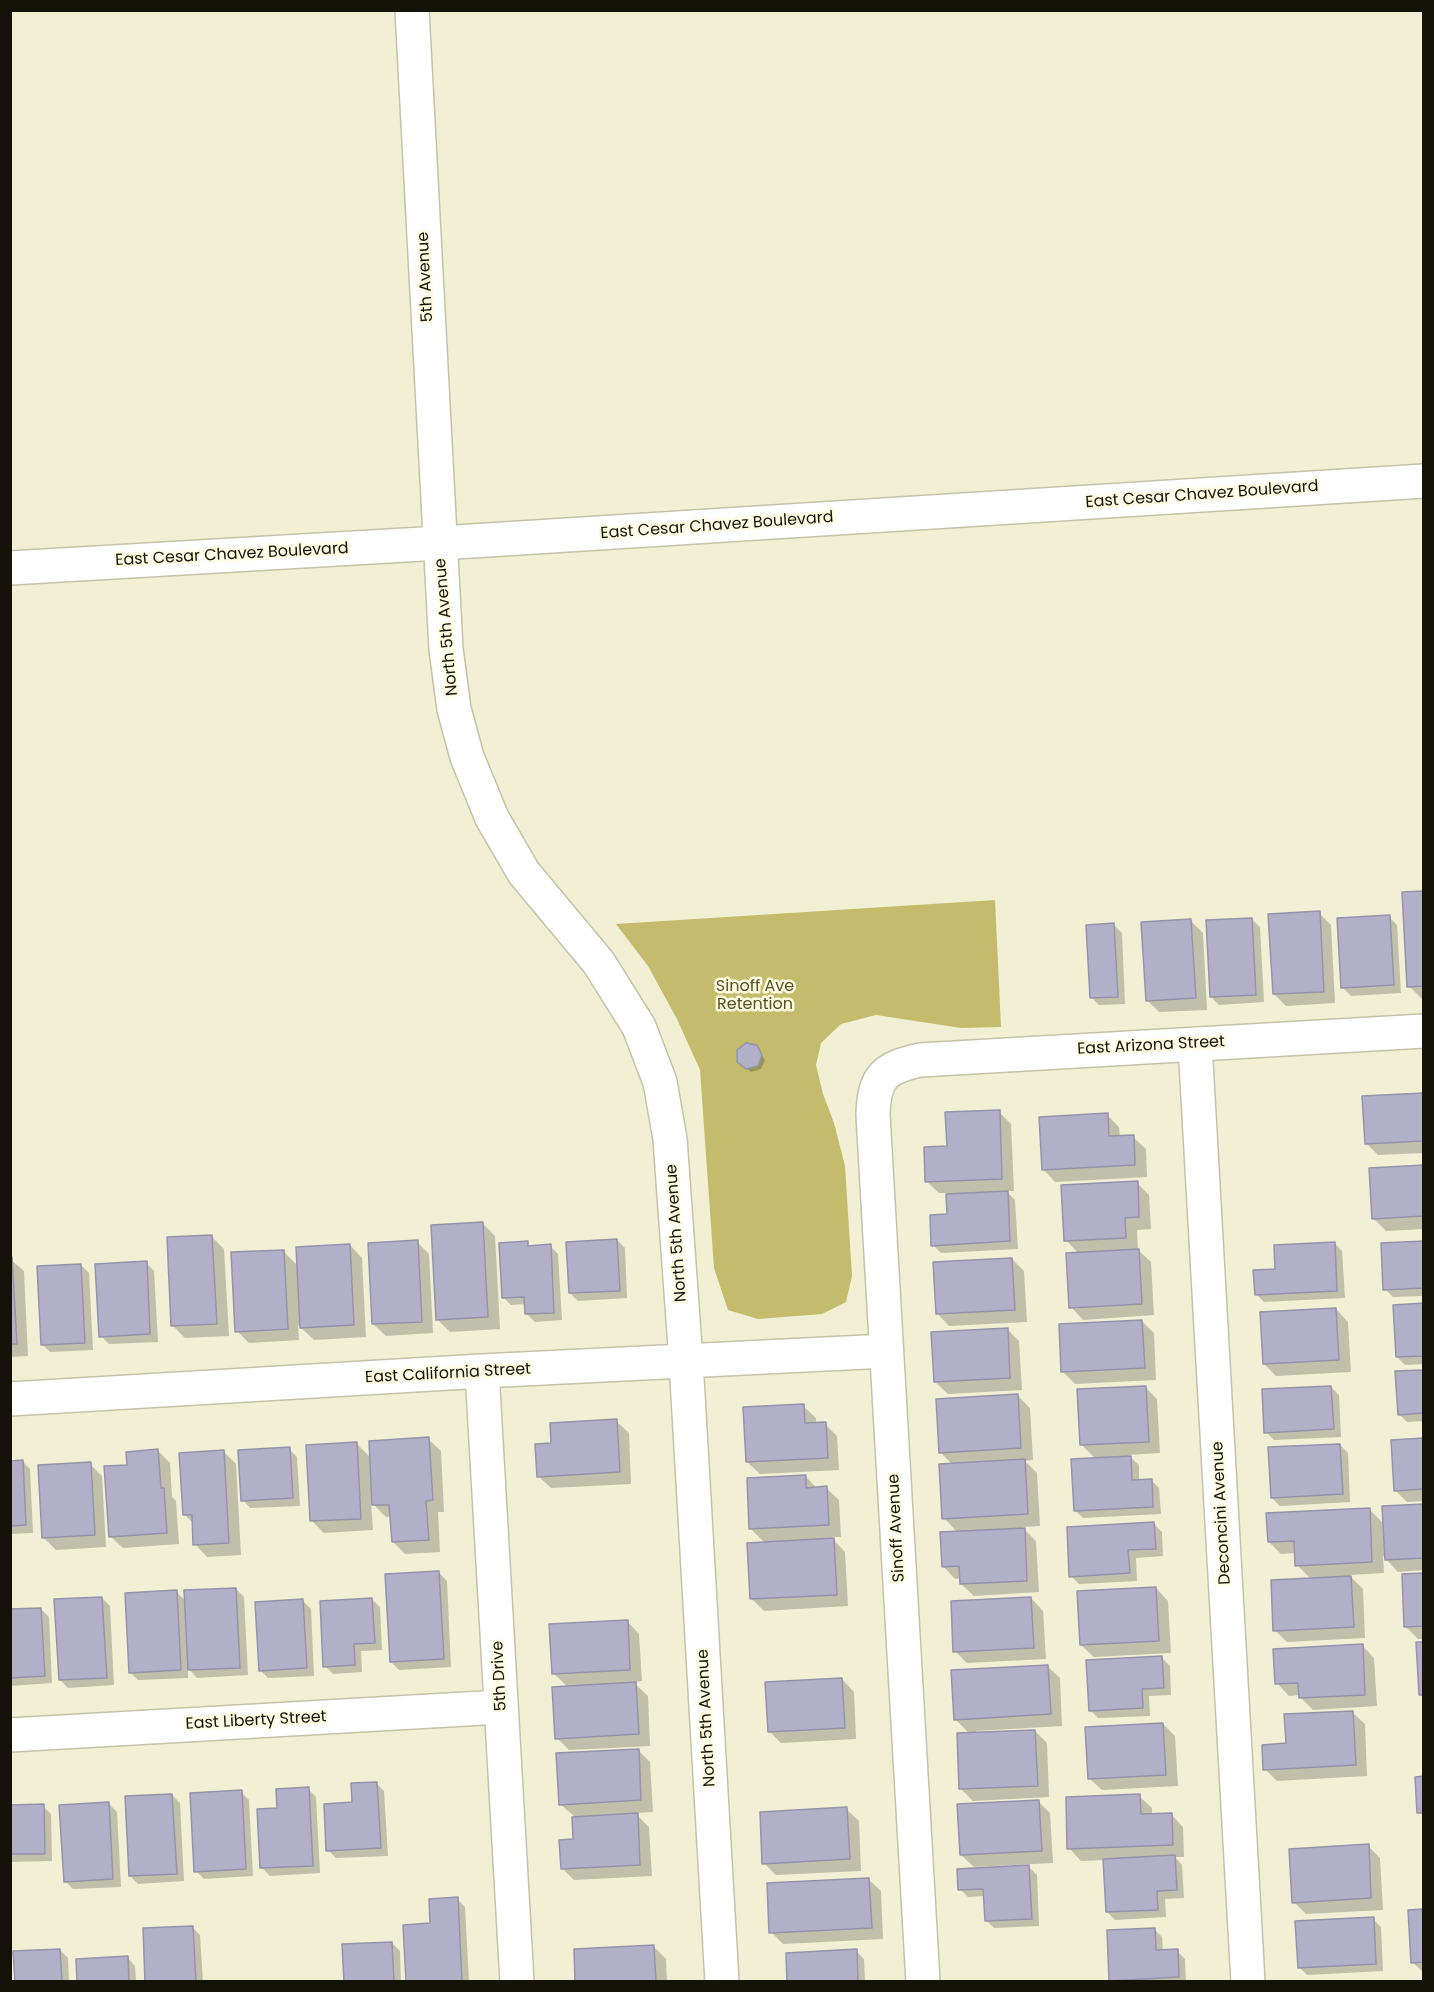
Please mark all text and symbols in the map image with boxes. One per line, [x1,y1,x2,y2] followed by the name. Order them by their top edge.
[414,231,438,323] street label: 5th Avenue
[1085,477,1319,513] street label: East Cesar Chavez Boulevard
[600,508,834,544] street label: East Cesar Chavez Boulevard
[115,539,349,571] street label: East Cesar Chavez Boulevard
[431,557,463,697] street label: North 5th Avenue
[716,977,794,1015] park label: Sinoff Ave Retention
[1077,1033,1225,1059] street label: East Arizona Street
[663,1163,691,1303] street label: North 5th Avenue
[365,1360,531,1388] street label: East California Street
[1209,1441,1235,1585] street label: Deconcini Avenue
[885,1473,909,1583] street label: Sinoff Avenue
[489,1640,511,1712] street label: 5th Drive
[694,1648,720,1788] street label: North 5th Avenue
[185,1708,327,1734] street label: East Liberty Street

